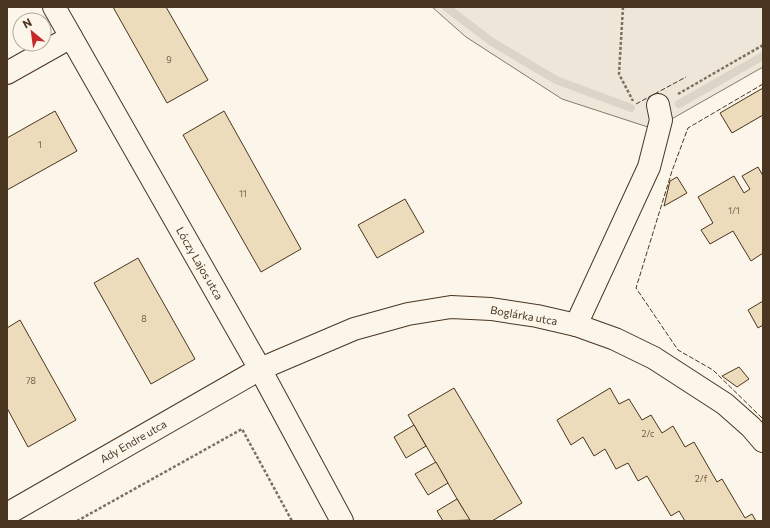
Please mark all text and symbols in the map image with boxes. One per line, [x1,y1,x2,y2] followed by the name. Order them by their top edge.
[12,12,52,52] north arrow
[20,15,34,31] text: N
[166,54,172,65] house number: 9
[38,139,42,150] house number: 1
[239,188,247,199] house number: 11
[728,205,740,216] house number: 1/1
[174,224,226,302] street label: Lóczy Lajos utca
[489,303,559,327] street label: Boglárka utca
[141,313,147,324] house number: 8
[26,375,36,386] house number: 78
[97,417,169,465] street label: Ady Endre utca
[642,428,655,439] house number: 2/c
[695,473,708,484] house number: 2/f

